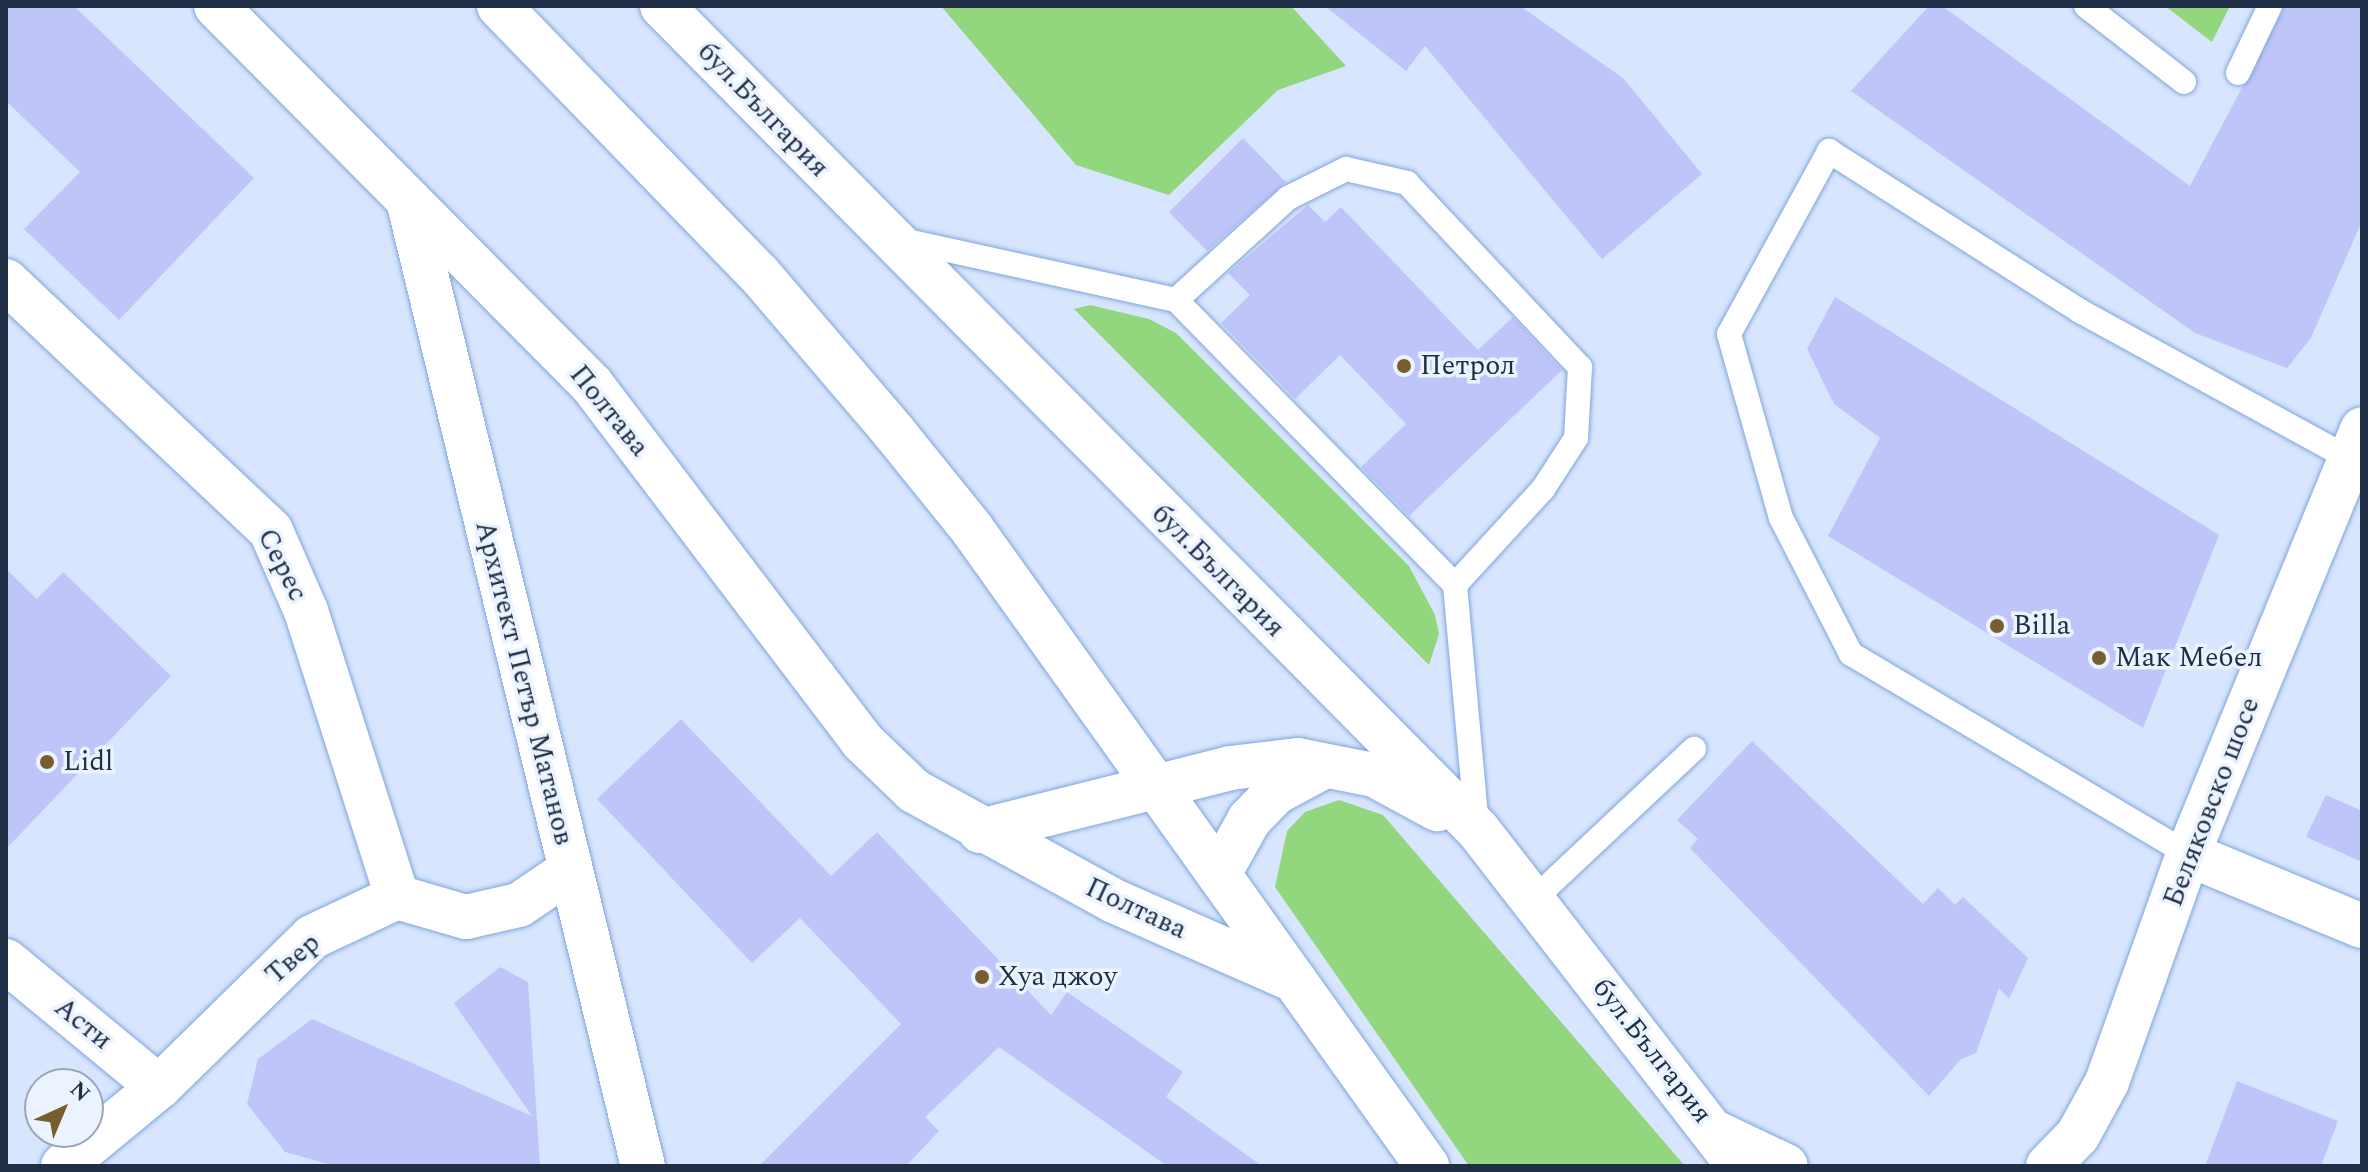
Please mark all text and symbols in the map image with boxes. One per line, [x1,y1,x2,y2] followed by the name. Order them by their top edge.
[690,35,836,185] street label: бул.България
[1420,349,1515,383] place label: Петрол
[1395,357,1413,375] marker: Петрол
[562,358,656,464] street label: Полтава
[1144,497,1292,645] street label: бул.България
[467,517,581,849] street label: Архитект Петър Матанов
[250,523,314,607] street label: Серес
[2013,609,2070,643] place label: Billa
[1988,617,2006,635] marker: Billa
[2115,641,2262,675] place label: Мак Мебел
[2090,649,2108,667] marker: Мак Мебел
[2157,693,2267,911] street label: Беляковско шосе
[63,745,113,779] place label: Lidl
[38,753,56,771] marker: Lidl
[1080,871,1192,947] street label: Полтава
[259,926,327,992] street label: Твер
[998,960,1117,994] place label: Хуа джоу
[973,968,991,986] marker: Хуа джоу
[1585,972,1719,1130] street label: бул.България
[47,991,119,1057] street label: Асти
[24,1068,104,1148] north arrow
[62,1074,98,1110] text: N

